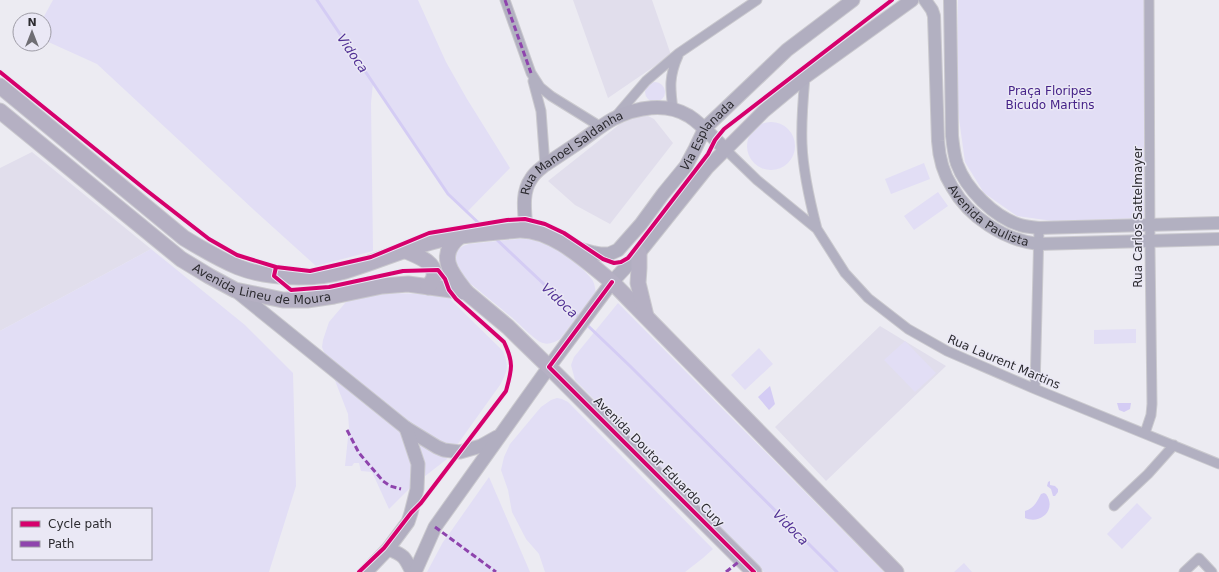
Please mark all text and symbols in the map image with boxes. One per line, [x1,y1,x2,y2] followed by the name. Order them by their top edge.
[12,12,52,52] north arrow
[27,16,37,29] text: N
[334,31,371,76] water label: Vidoca
[1005,84,1095,112] park label: Praça Floripes Bicudo Martins
[678,97,737,174] street label: Via Esplanada
[518,108,625,196] street label: Rua Manoel Saldanha
[1131,146,1145,288] street label: Rua Carlos Sattelmayer
[945,182,1030,249] street label: Avenida Paulista
[190,261,332,307] street label: Avenida Lineu de Moura
[539,280,581,321] water label: Vidoca
[946,332,1062,392] street label: Rua Laurent Martins
[591,394,727,530] street label: Avenida Doutor Eduardo Cury
[770,507,811,548] water label: Vidoca
[12,508,152,560] legend
[48,517,112,531] text: Cycle path
[48,537,74,551] text: Path

